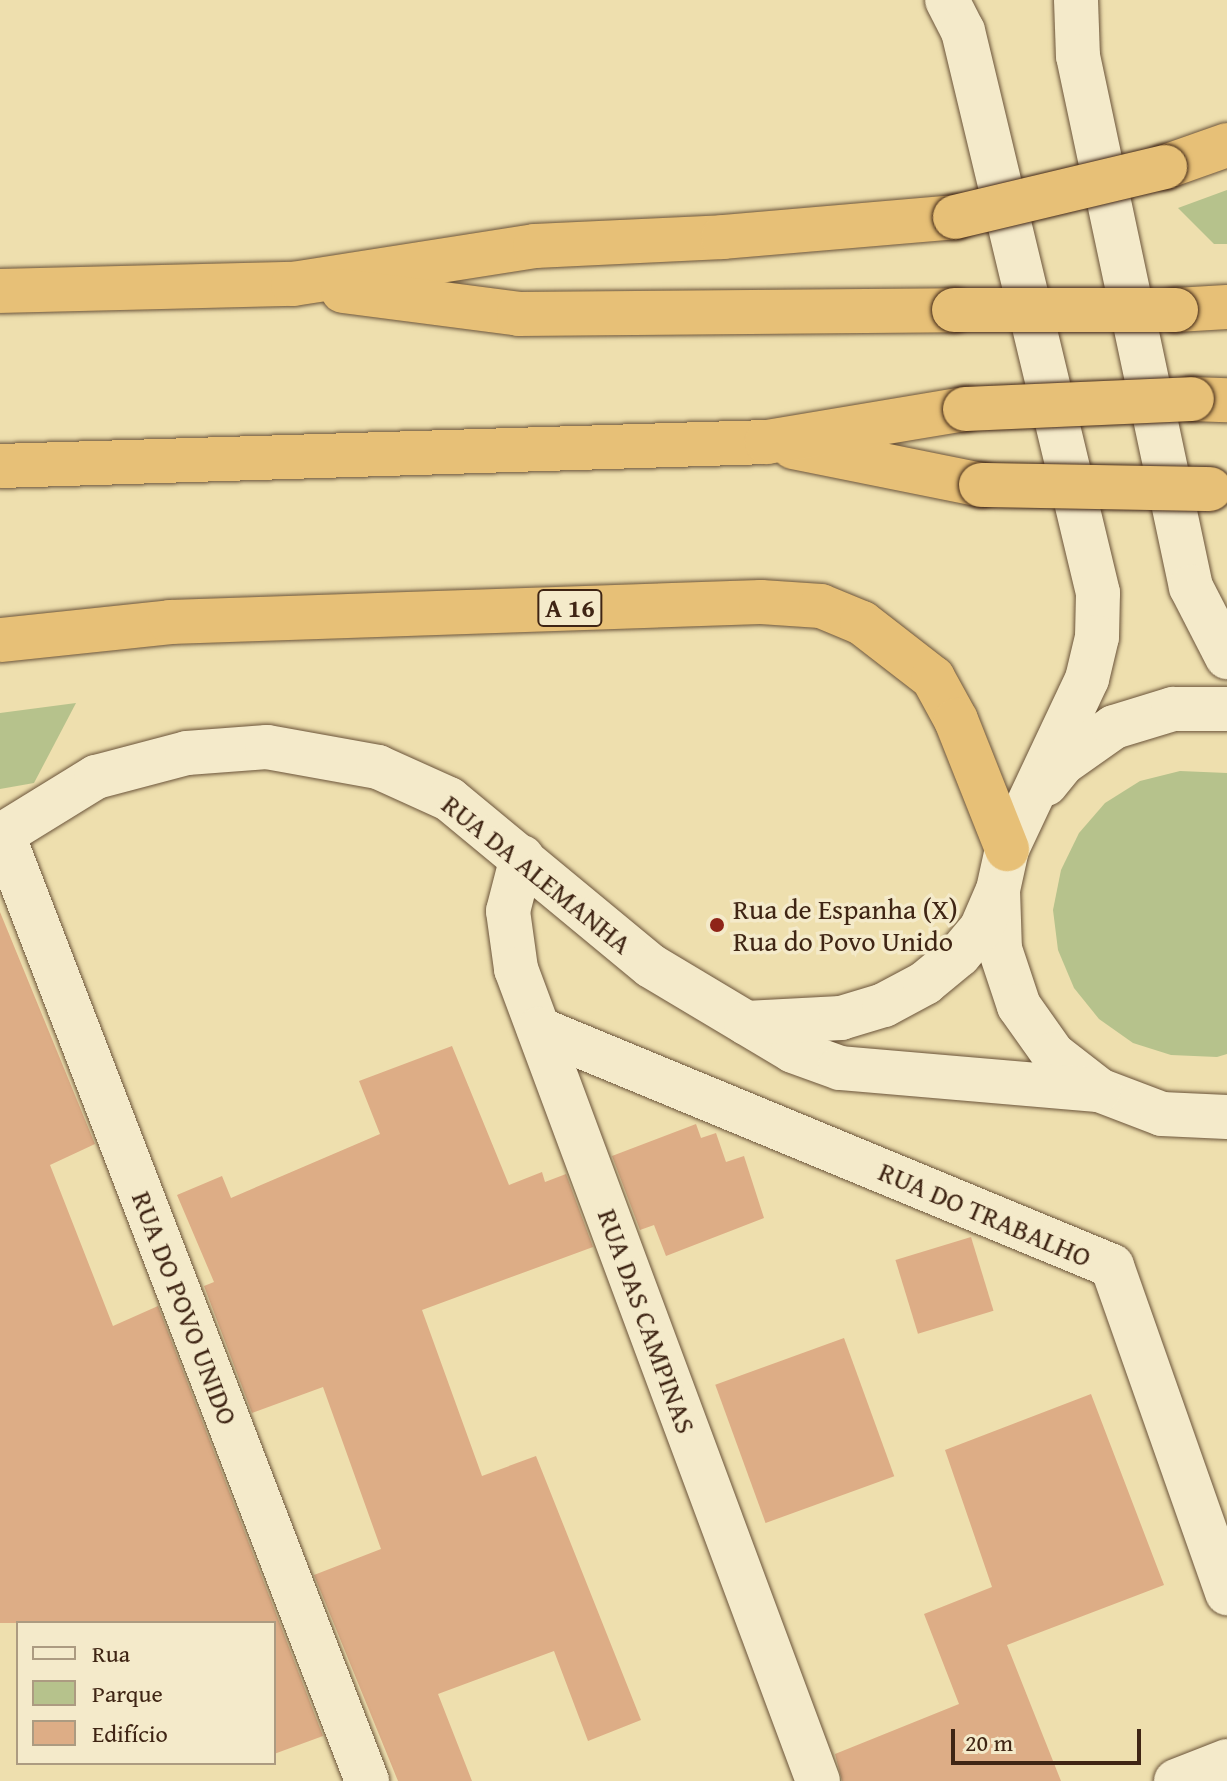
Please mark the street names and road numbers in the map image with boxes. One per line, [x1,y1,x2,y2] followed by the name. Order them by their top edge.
[536,586,604,630] road number: A 16
[435,787,639,961] street label: RUA DA ALEMANHA
[874,1154,1096,1274] street label: RUA DO TRABALHO
[125,1186,245,1430] street label: RUA DO POVO UNIDO
[591,1204,703,1438] street label: RUA DAS CAMPINAS

